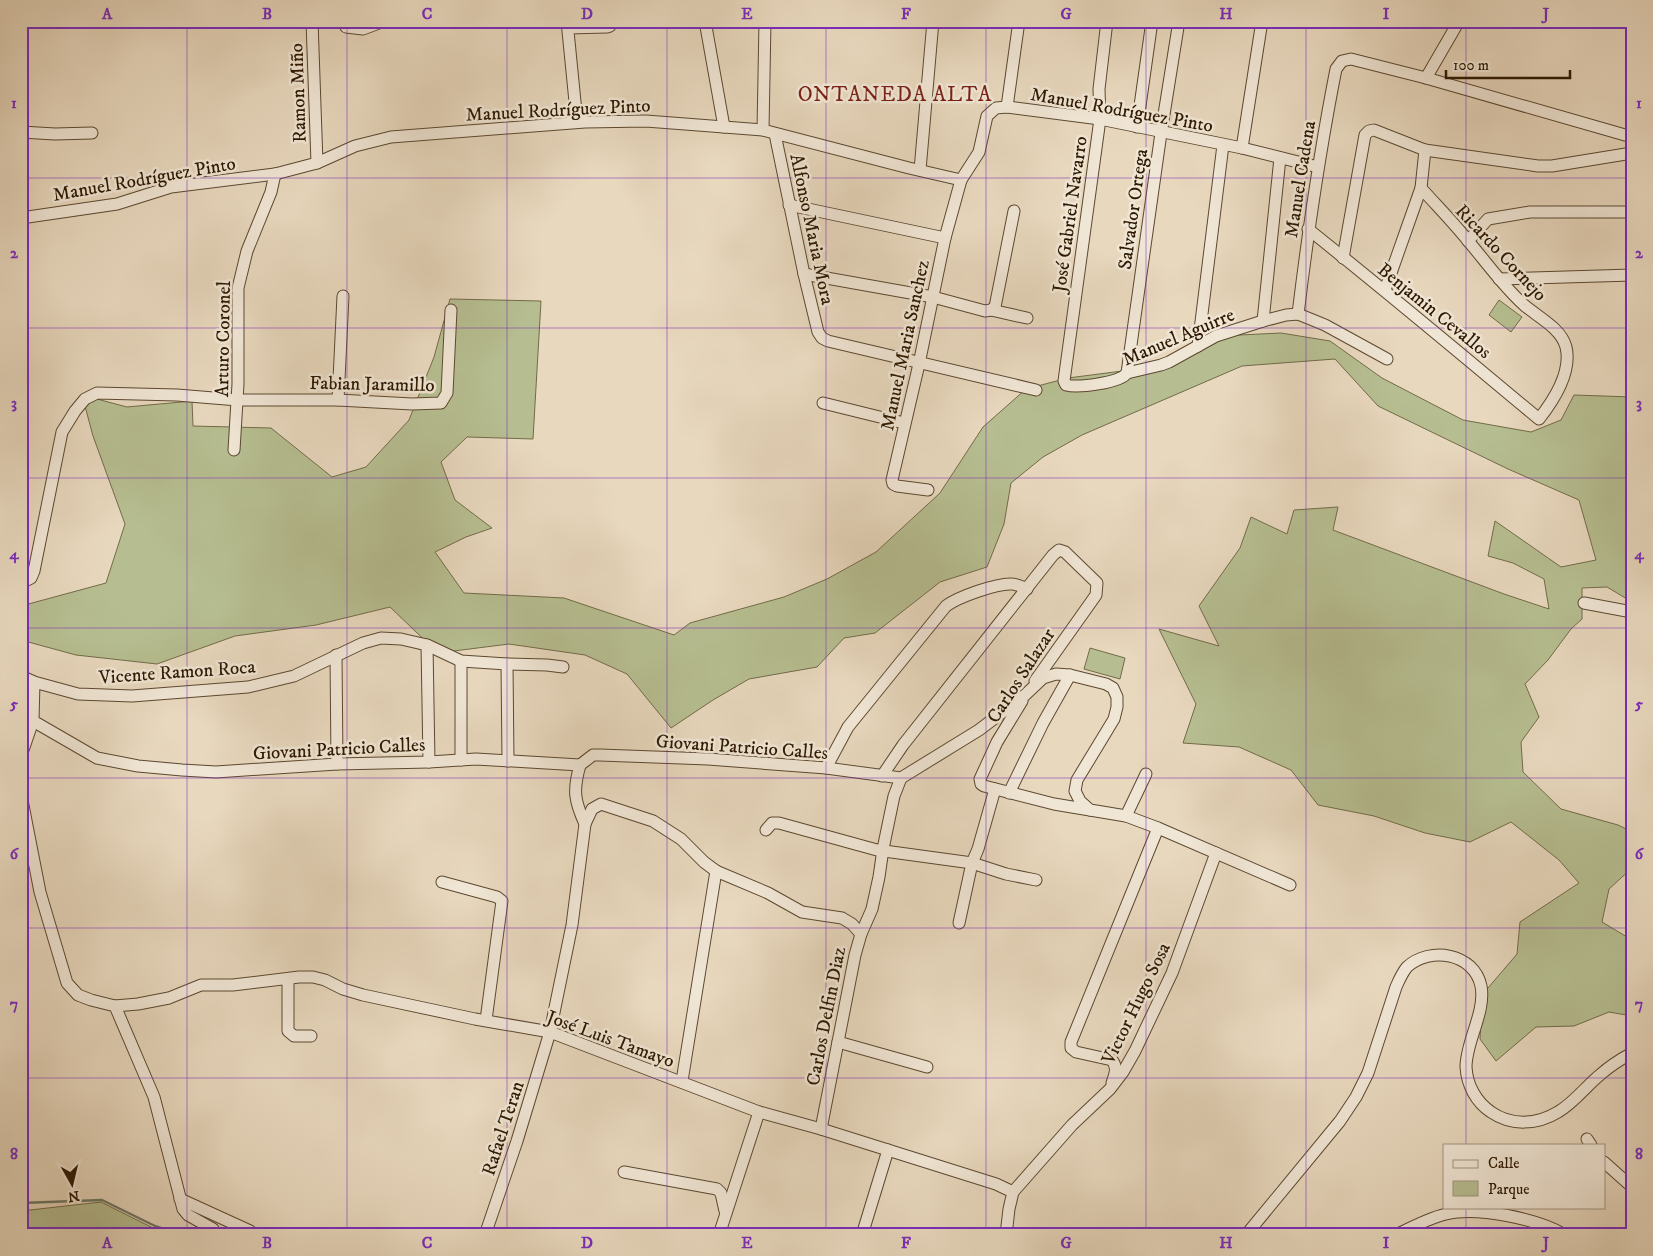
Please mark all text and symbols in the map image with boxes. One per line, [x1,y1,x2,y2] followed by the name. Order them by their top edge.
[101,4,113,24] text: A
[262,4,272,24] text: B
[422,4,432,24] text: C
[581,4,593,24] text: D
[741,4,753,24] text: E
[901,4,911,24] text: F
[1060,4,1072,24] text: G
[1219,4,1233,24] text: H
[1383,4,1390,24] text: I
[1541,4,1550,24] text: J
[285,43,312,143] street label: Ramon Miño
[1446,48,1569,80] scale bar
[1453,56,1489,75] text: 100 m
[798,82,992,108] district label: ONTANEDA ALTA
[1029,83,1215,138] street label: Manuel Rodríguez Pinto
[11,93,17,113] text: 1
[1636,93,1642,113] text: 1
[465,94,651,127] street label: Manuel Rodríguez Pinto
[1280,119,1321,239] street label: Manuel Cadena
[1048,135,1093,296] street label: José Gabriel Navarro
[1114,147,1153,271] street label: Salvador Ortega
[51,152,237,207] street label: Manuel Rodríguez Pinto
[784,152,839,307] street label: Alfonso Maria Mora
[1450,200,1552,306] street label: Ricardo Cornejo
[10,243,19,263] text: 2
[1635,243,1644,263] text: 2
[876,258,935,433] street label: Manuel Maria Sanchez
[1373,258,1496,364] street label: Benjamin Cevallos
[211,280,236,397] street label: Arturo Coronel
[1119,303,1238,371] street label: Manuel Aguirre
[309,372,435,397] street label: Fabian Jaramillo
[11,393,17,413] text: 3
[1636,393,1642,413] text: 3
[8,544,19,564] text: 4
[1633,544,1644,564] text: 4
[982,624,1060,727] street label: Carlos Salazar
[97,656,256,690] street label: Vicente Ramon Roca
[9,694,18,714] text: 5
[1634,694,1643,714] text: 5
[655,730,829,765] street label: Giovani Patricio Calles
[252,733,426,765] street label: Giovani Patricio Calles
[10,844,20,864] text: 6
[1635,844,1645,864] text: 6
[1097,939,1176,1069] street label: Victor Hugo Sosa
[802,945,851,1088] street label: Carlos Delfin Diaz
[10,994,18,1014] text: 7
[1635,994,1643,1014] text: 7
[542,1005,677,1073] street label: José Luis Tamayo
[477,1078,530,1179] street label: Rafael Teran
[10,1144,18,1164] text: 8
[1443,1144,1606,1208] legend
[1635,1144,1643,1164] text: 8
[1488,1154,1520,1173] text: Calle
[48,1158,98,1208] north arrow
[1488,1180,1529,1199] text: Parque
[66,1186,81,1206] text: N
[101,1233,113,1253] text: A
[262,1233,272,1253] text: B
[422,1233,432,1253] text: C
[581,1233,593,1253] text: D
[741,1233,753,1253] text: E
[901,1233,911,1253] text: F
[1060,1233,1072,1253] text: G
[1219,1233,1233,1253] text: H
[1383,1233,1390,1253] text: I
[1541,1233,1550,1253] text: J

